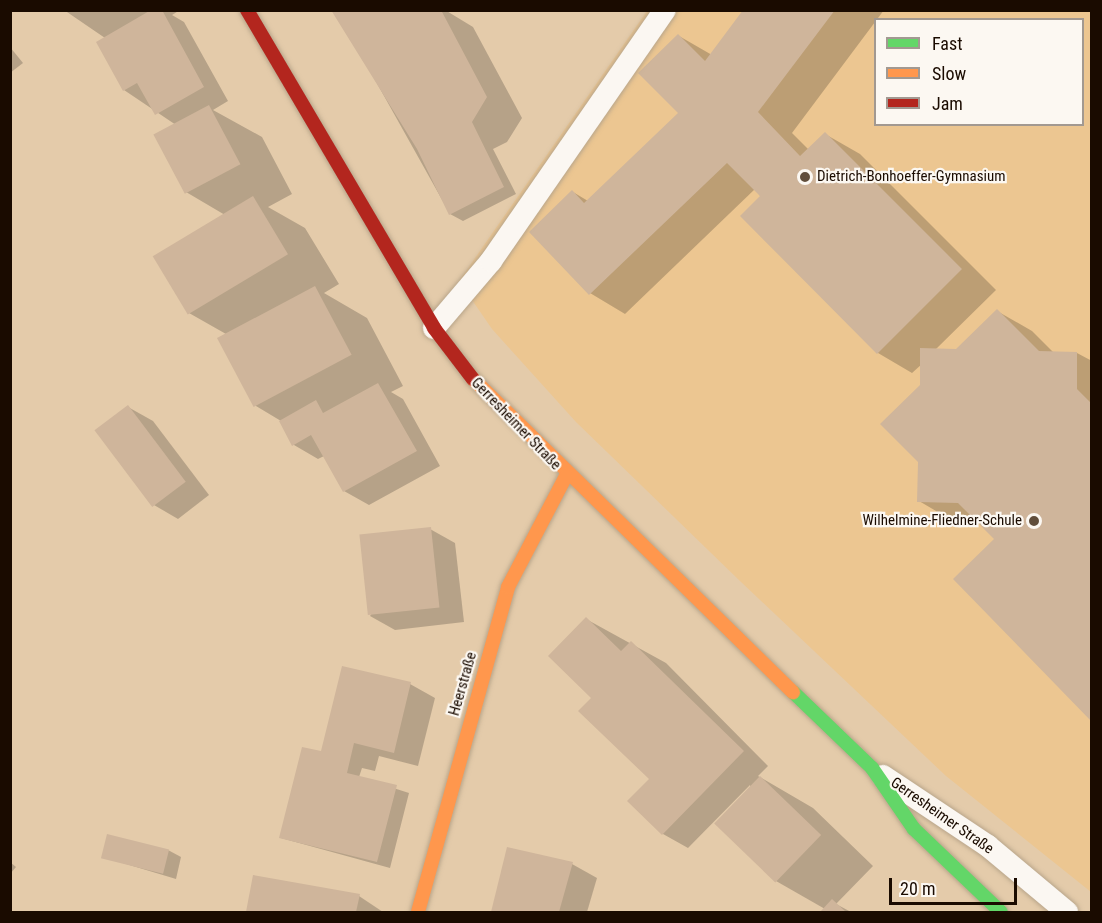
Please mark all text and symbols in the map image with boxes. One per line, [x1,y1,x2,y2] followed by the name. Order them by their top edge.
[874,18,1084,126] legend
[932,33,963,54] text: Fast
[932,63,966,84] text: Slow
[932,93,963,114] text: Jam
[817,168,1005,186] place label: Dietrich-Bonhoeffer-Gymnasium
[798,170,812,184] marker: Dietrich-Bonhoeffer-Gymnasium
[467,374,565,474] street label: Gerresheimer Straße
[862,512,1022,530] place label: Wilhelmine-Fliedner-Schule
[1027,514,1041,528] marker: Wilhelmine-Fliedner-Schule
[445,650,481,718] street label: Heerstraße
[887,774,997,858] street label: Gerresheimer Straße
[892,866,1020,904] scale bar
[900,878,935,899] text: 20 m

